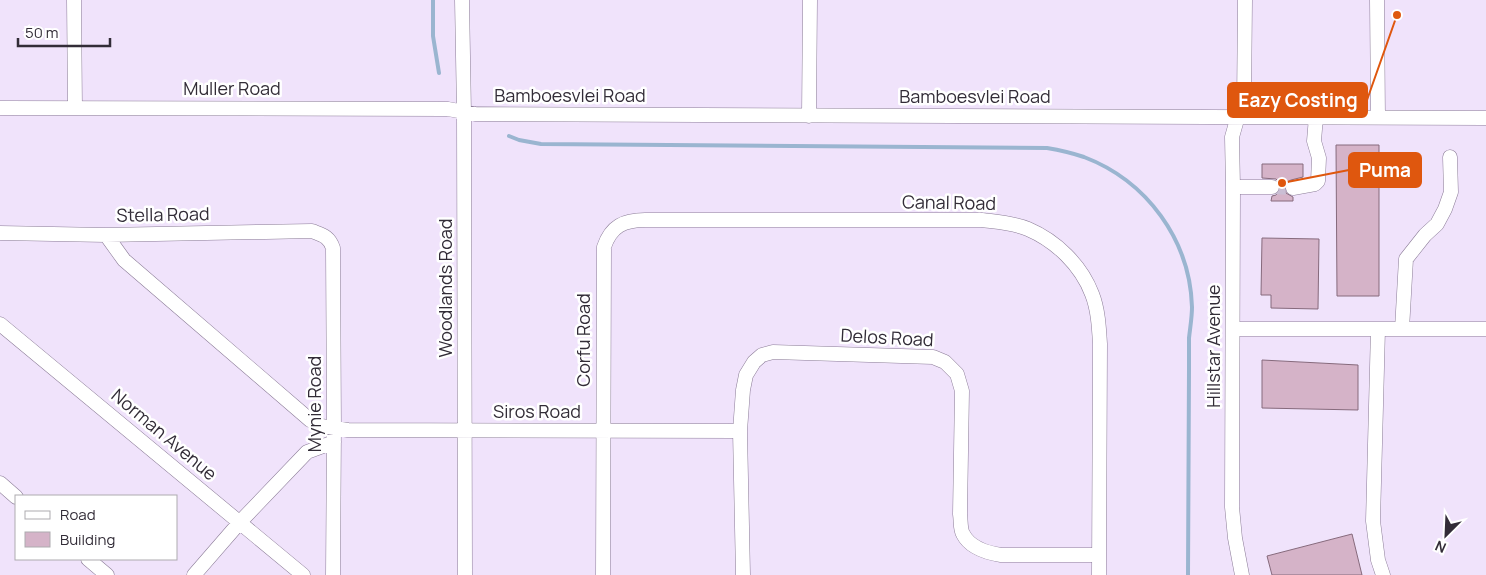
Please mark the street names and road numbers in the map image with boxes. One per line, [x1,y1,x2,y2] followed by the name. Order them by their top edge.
[183,76,281,100] street label: Muller Road
[494,83,646,107] street label: Bamboesvlei Road
[899,84,1051,108] street label: Bamboesvlei Road
[902,189,996,215] street label: Canal Road
[116,201,210,227] street label: Stella Road
[433,219,457,357] street label: Woodlands Road
[1201,284,1225,408] street label: Hillstar Avenue
[571,293,595,387] street label: Corfu Road
[840,323,934,351] street label: Delos Road
[302,356,326,452] street label: Mynie Road
[107,383,222,485] street label: Norman Avenue
[493,399,581,423] street label: Siros Road

